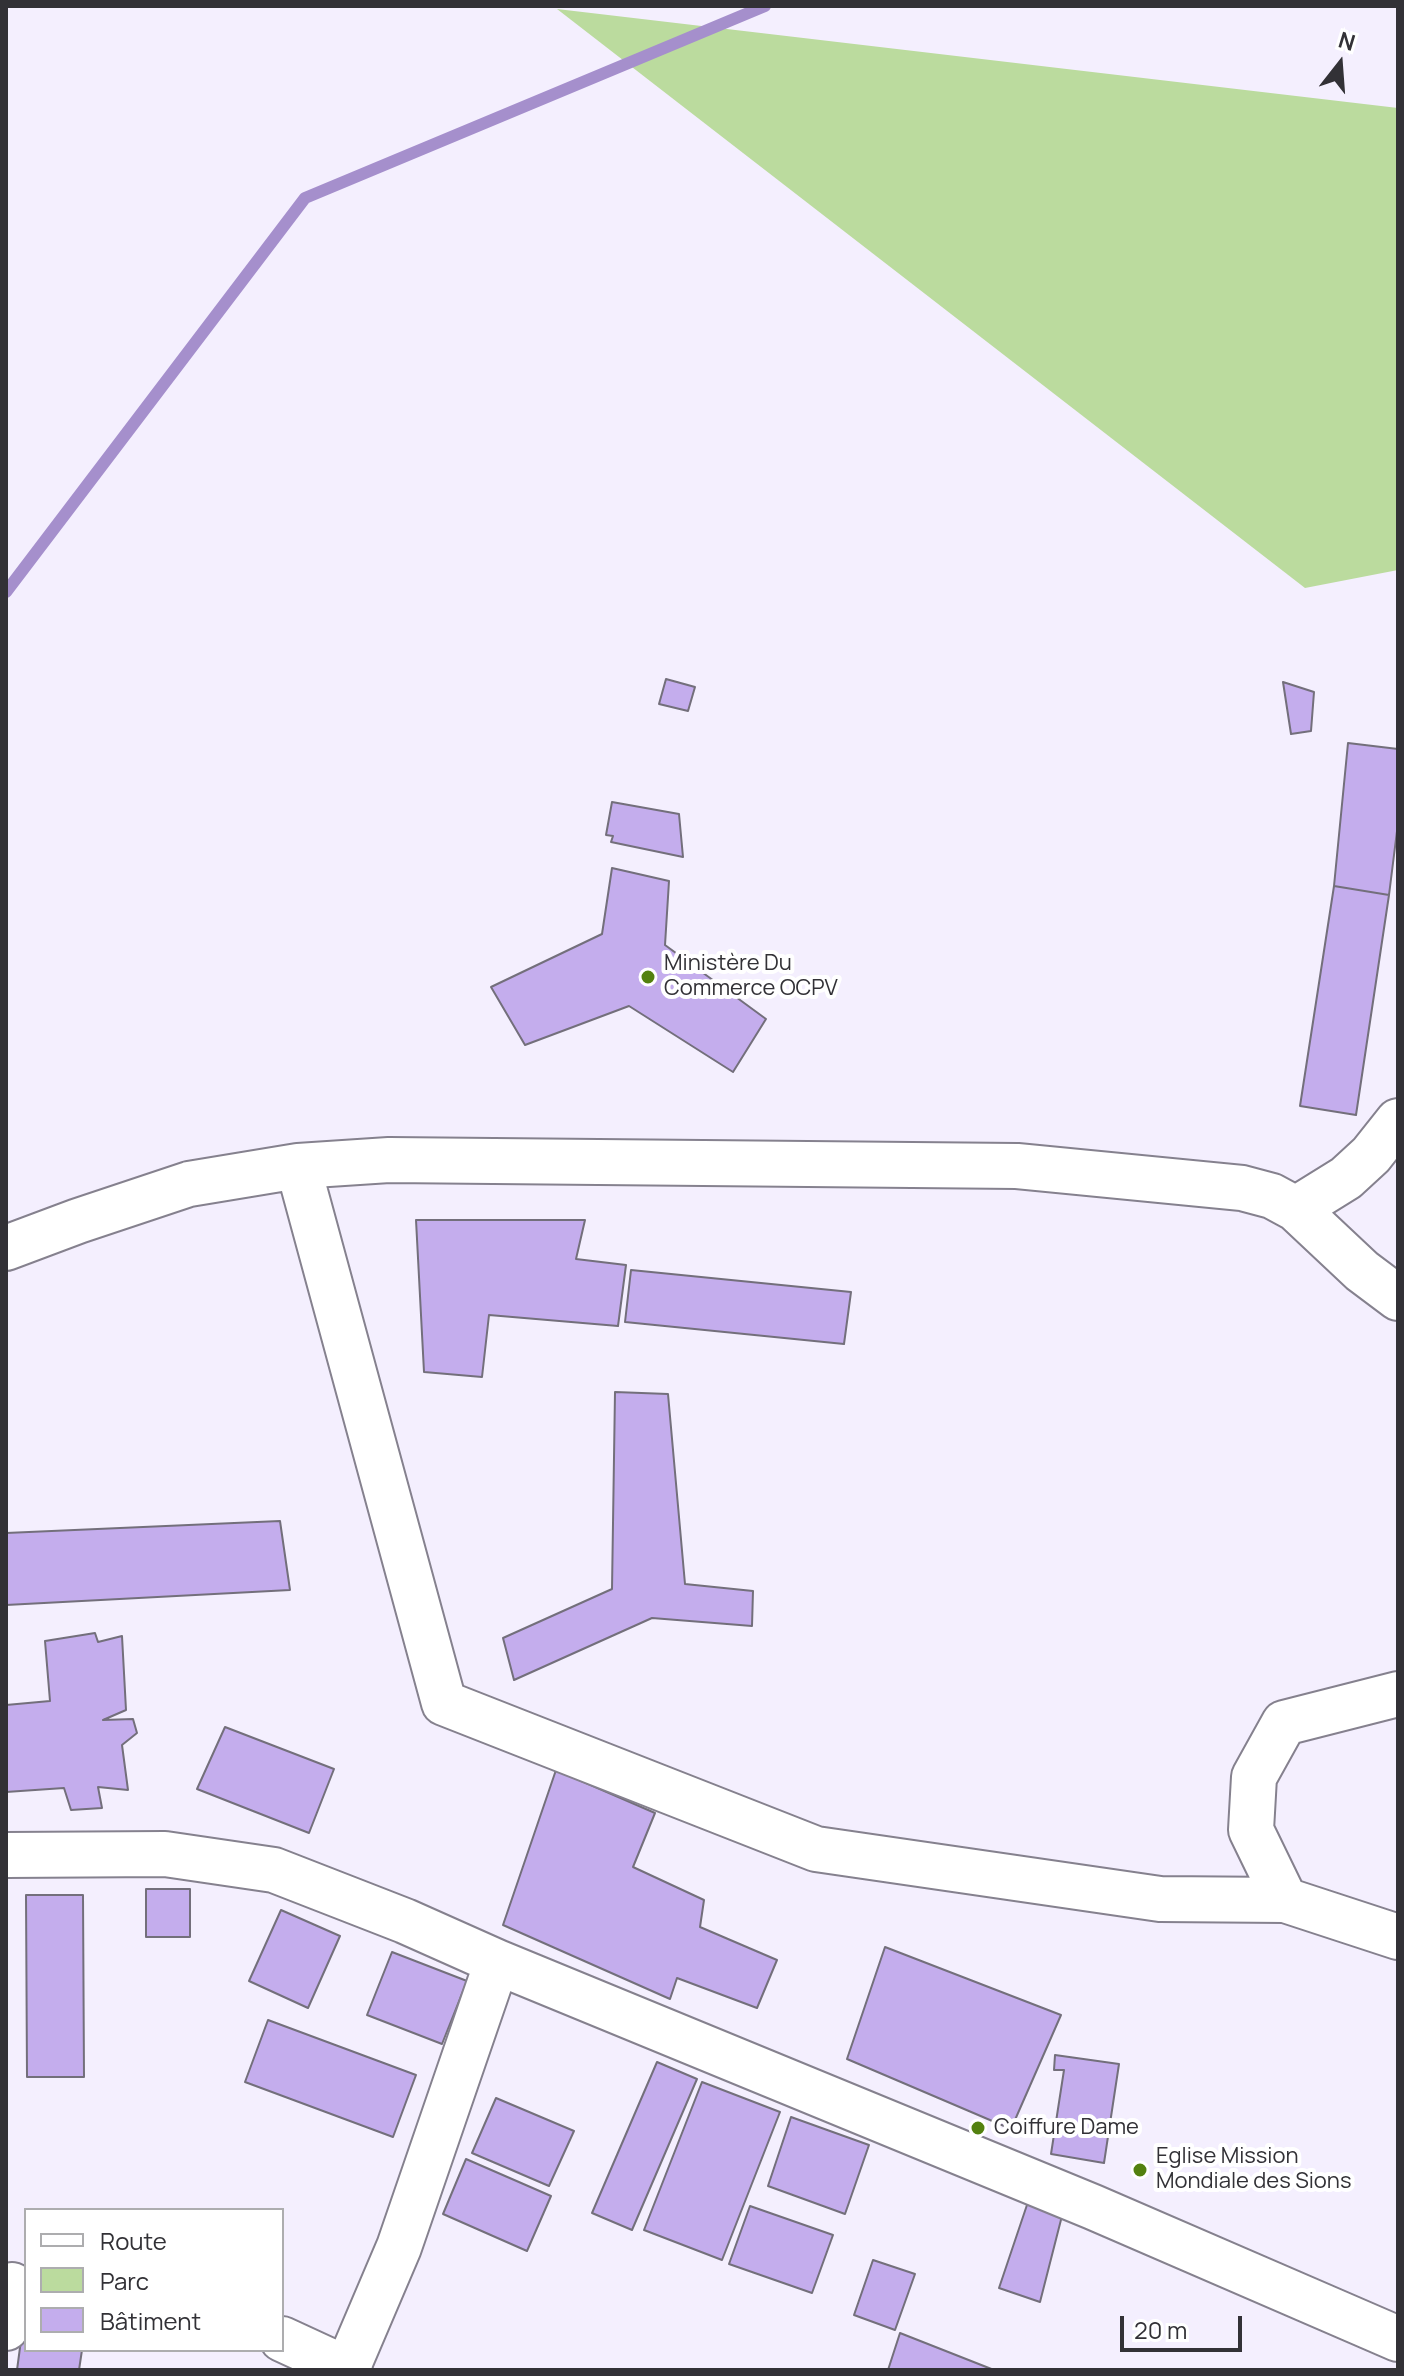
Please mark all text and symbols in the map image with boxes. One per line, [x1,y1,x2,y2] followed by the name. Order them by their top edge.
[1300,24,1380,104] north arrow
[1335,24,1359,58] text: N
[664,951,838,1002] place label: Ministère Du Commerce OCPV
[639,968,657,986] marker: Ministère Du Commerce OCPV
[994,2115,1139,2141] place label: Coiffure Dame
[969,2119,987,2137] marker: Coiffure Dame
[1156,2144,1351,2196] place label: Eglise Mission Mondiale des Sions
[1131,2161,1149,2179] marker: Eglise Mission Mondiale des Sions
[24,2208,284,2352] legend
[100,2224,167,2257] text: Route
[100,2264,149,2297] text: Parc
[1124,2300,1246,2350] scale bar
[100,2304,201,2337] text: Bâtiment
[1134,2313,1187,2346] text: 20 m

